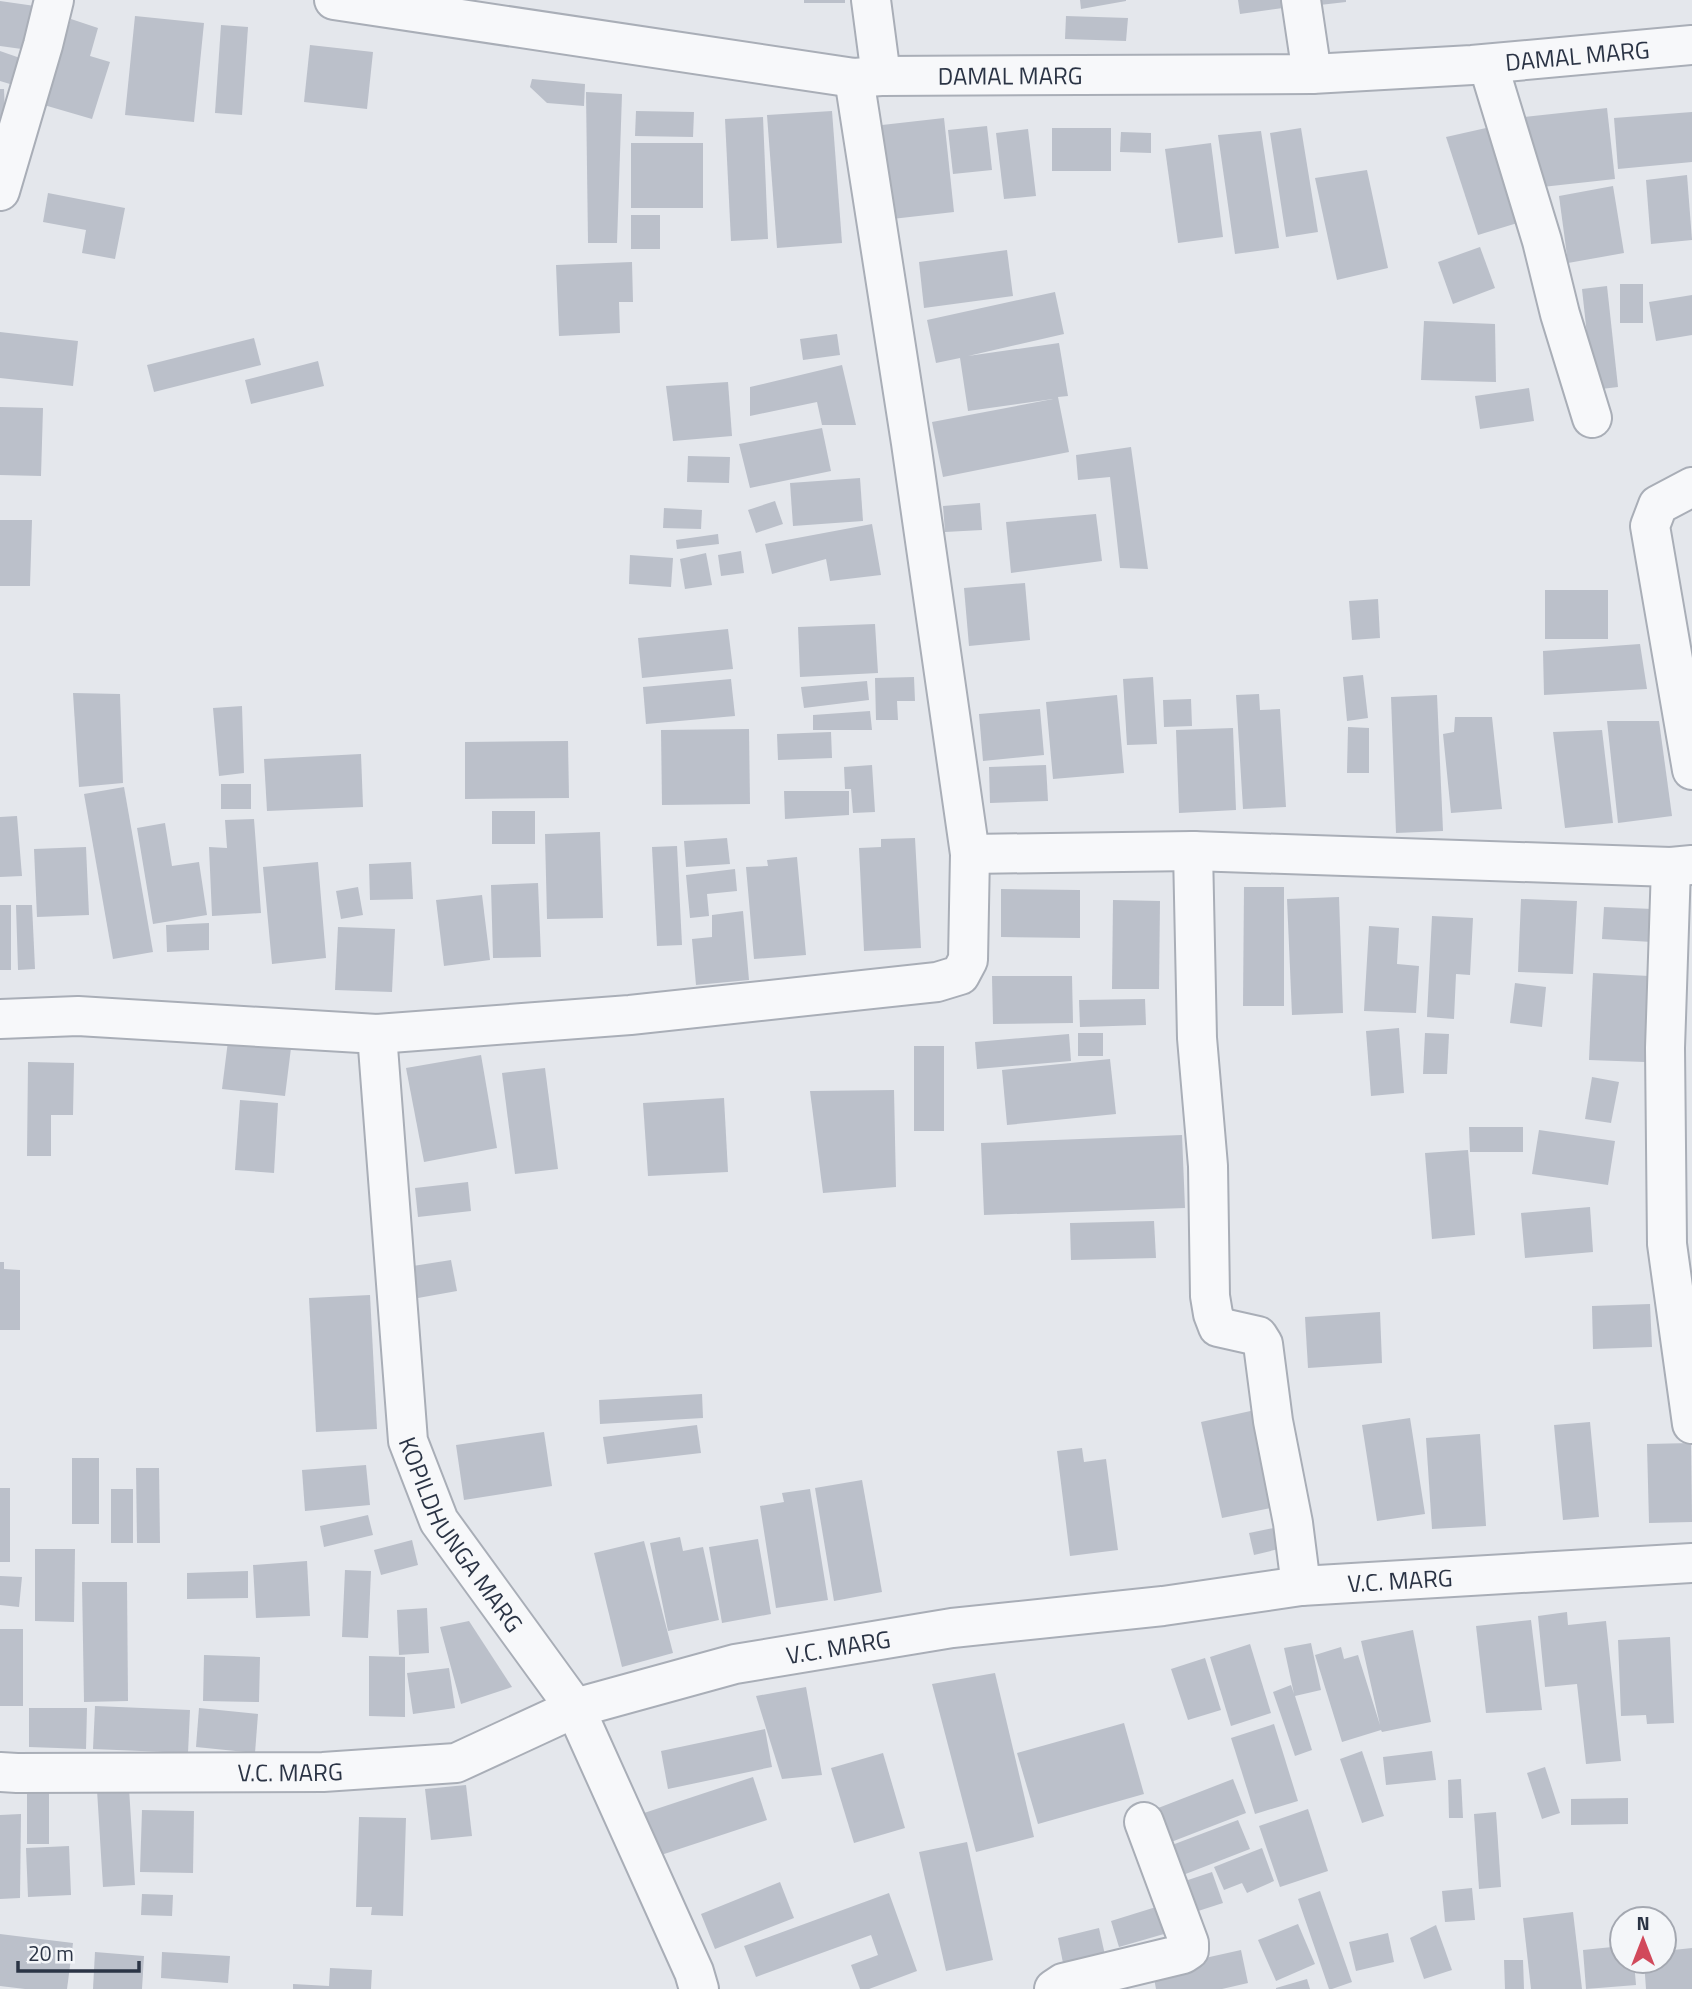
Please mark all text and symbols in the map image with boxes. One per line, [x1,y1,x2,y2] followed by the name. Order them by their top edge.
[1504,31,1651,80] street label: DAMAL MARG
[938,57,1083,94] street label: DAMAL MARG
[390,1431,532,1639] street label: KOPILDHUNGA MARG
[1346,1559,1453,1601] street label: V.C. MARG
[783,1621,893,1673] street label: V.C. MARG
[237,1753,344,1790] street label: V.C. MARG
[1608,1905,1678,1975] north arrow
[1636,1908,1650,1937] text: N
[18,1930,138,1974] scale bar
[28,1937,74,1969] text: 20 m

